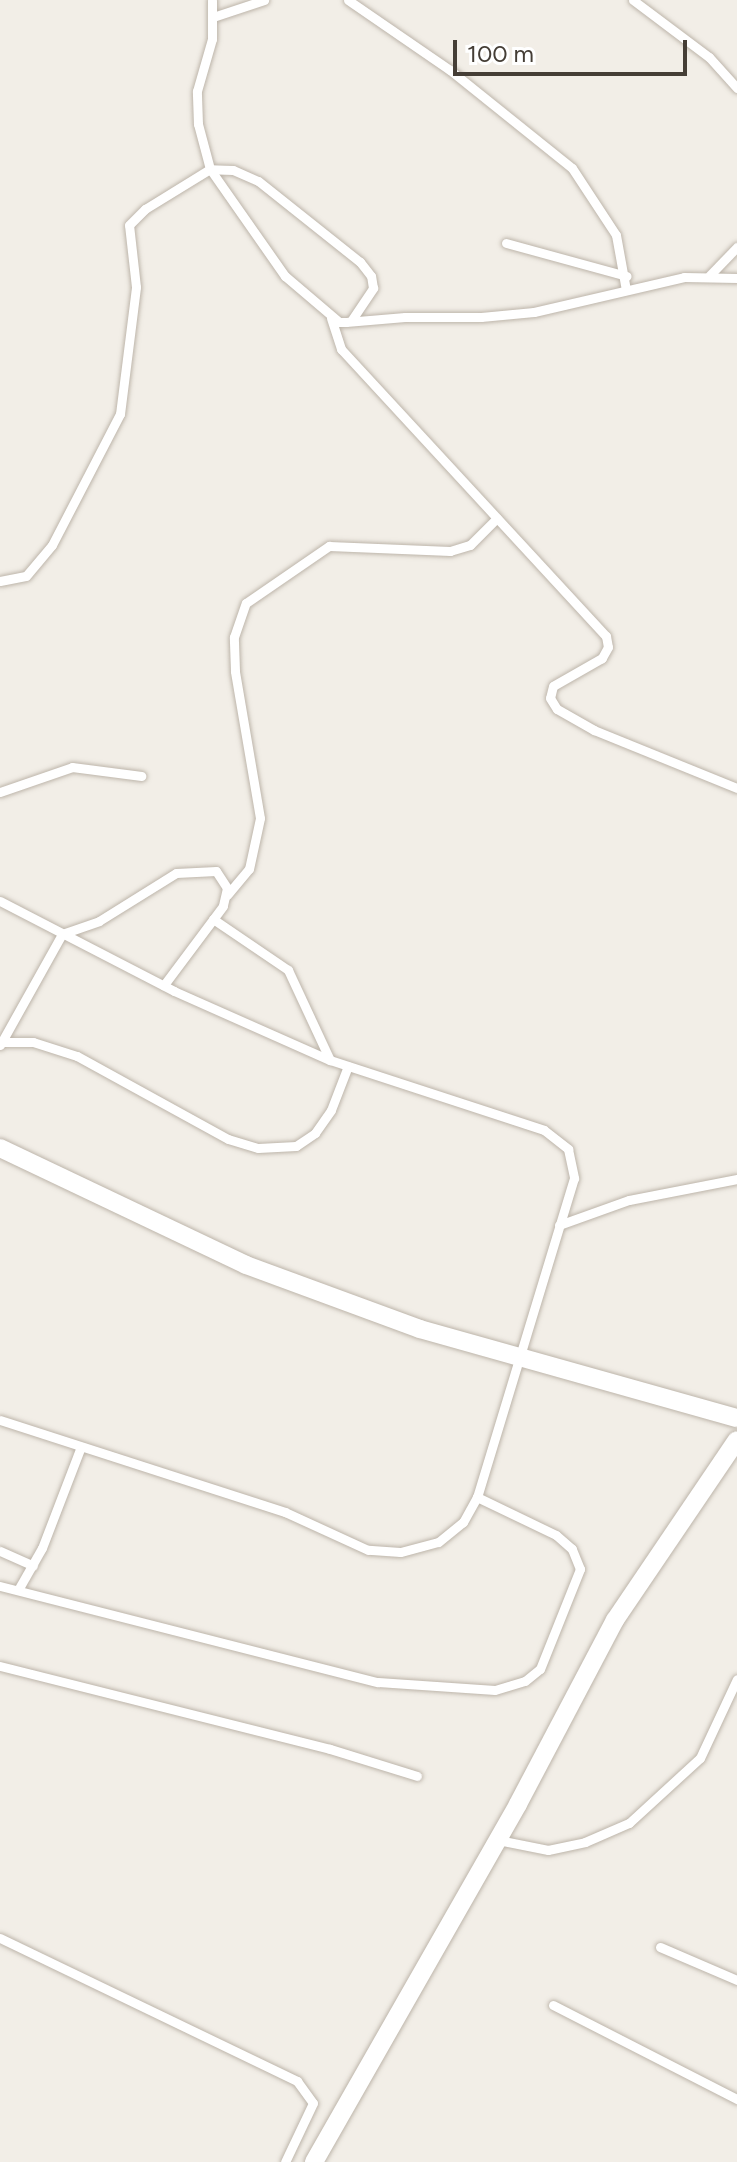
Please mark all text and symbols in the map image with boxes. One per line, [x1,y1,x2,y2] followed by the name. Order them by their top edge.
[457,24,691,74] scale bar
[467,39,534,68] text: 100 m

